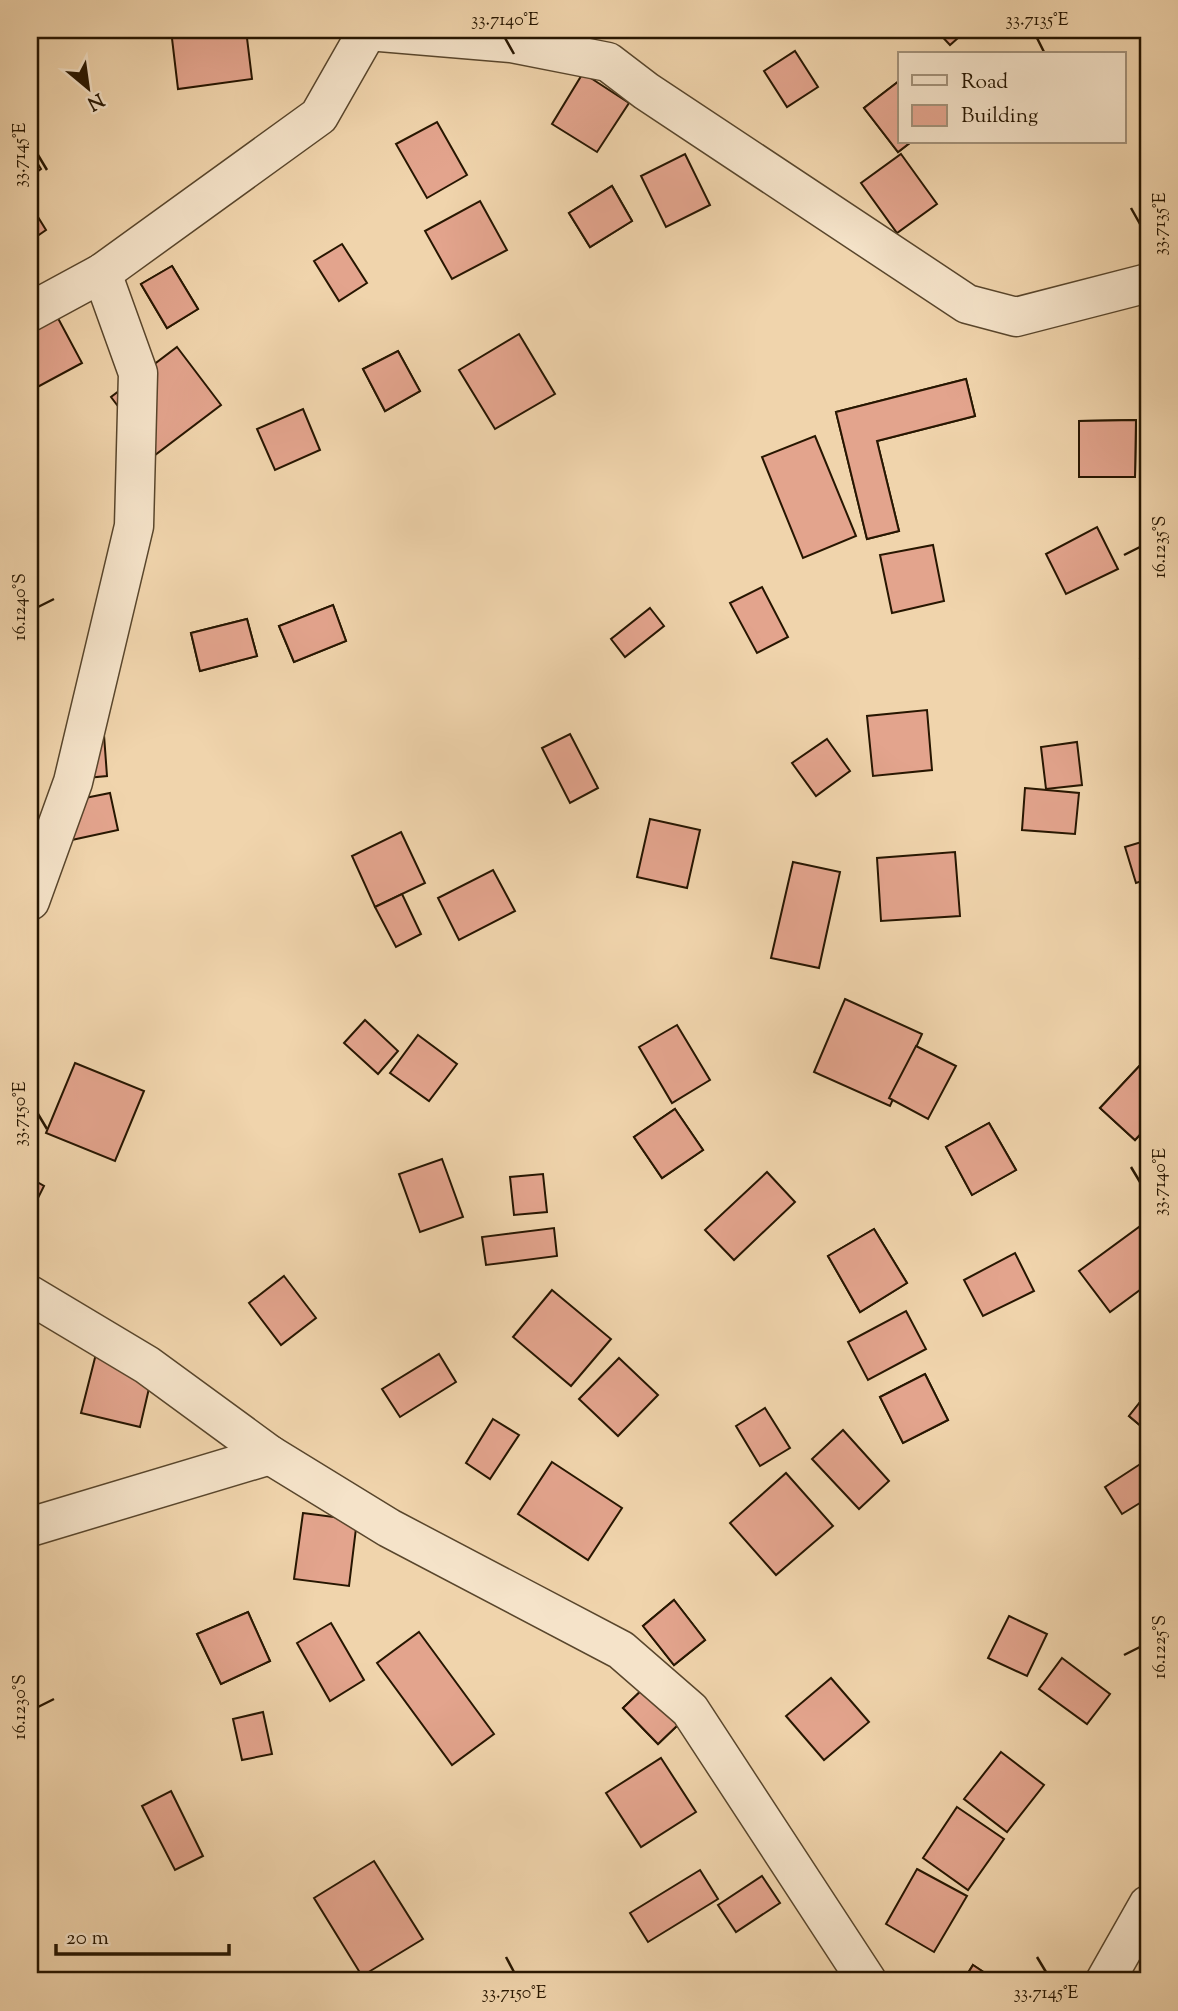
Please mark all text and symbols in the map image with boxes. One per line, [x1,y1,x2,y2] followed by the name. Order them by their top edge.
[471,8,539,34] text: 33.7140°E
[1005,8,1069,34] text: 33.7135°E
[52,52,122,122] north arrow
[898,52,1126,144] legend
[961,68,1008,98] text: Road
[82,85,108,116] text: N
[961,102,1038,132] text: Building
[8,122,34,187] text: 33.7145°E
[1148,192,1174,256] text: 33.7135°E
[1148,516,1174,578] text: 16.1235°S
[8,573,34,641] text: 16.1240°S
[8,1081,34,1147] text: 33.7150°E
[1148,1148,1174,1216] text: 33.7140°E
[1148,1615,1174,1679] text: 16.1225°S
[8,1674,34,1740] text: 16.1230°S
[56,1913,229,1957] scale bar
[66,1924,109,1954] text: 20 m
[481,1981,547,2007] text: 33.7150°E
[1014,1981,1079,2007] text: 33.7145°E

